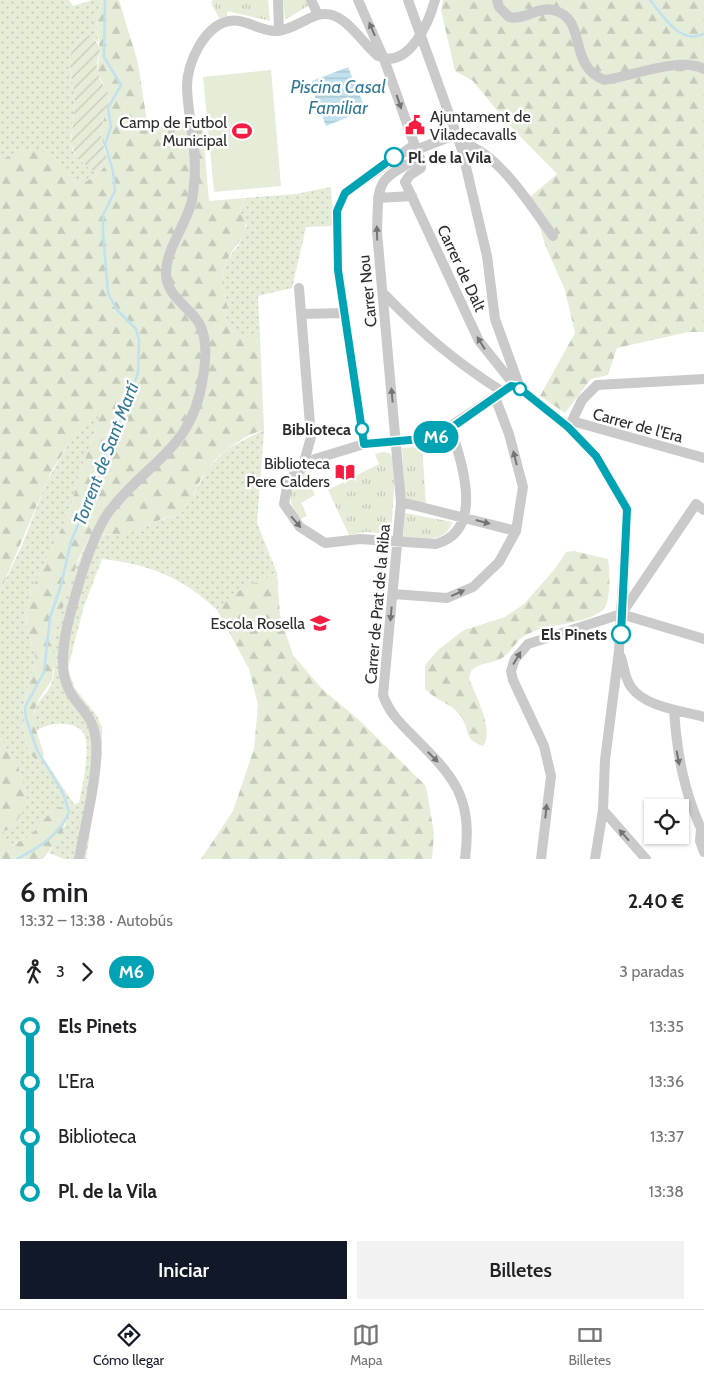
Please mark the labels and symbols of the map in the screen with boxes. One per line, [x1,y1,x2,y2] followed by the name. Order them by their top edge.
[367,22,375,36] one-way arrow
[290,76,386,119] water label: Piscina Casal Familiar
[396,94,403,109] one-way arrow
[430,107,531,144] place label: Ajuntament de Viladecavalls
[119,113,227,150] place label: Camp de Futbol Municipal
[404,114,426,136] public building icon: Ajuntament de Viladecavalls
[231,120,253,142] sports icon: Camp de Futbol Municipal
[384,147,404,167] marker: Pl. de la Vila
[408,148,491,167] place label: Pl. de la Vila
[433,222,490,315] street label: Carrer de Dalt
[373,224,381,240] one-way arrow
[354,254,381,328] street label: Carrer Nou
[477,336,486,349] one-way arrow
[69,378,144,529] water label: Torrent de Sant Martí
[513,382,527,396] unlabelled marker
[387,386,395,402] one-way arrow
[591,404,685,447] street label: Carrer de l'Era
[282,420,351,439] place label: Biblioteca
[414,421,458,453] line badge: M6
[355,422,369,436] marker: Biblioteca
[511,450,519,465] one-way arrow
[246,454,330,491] place label: Biblioteca Pere Calders
[334,461,356,483] library icon: Biblioteca Pere Calders
[290,515,301,528] one-way arrow
[475,519,490,527] one-way arrow
[361,523,394,685] street label: Carrer de Prat de la Riba
[451,589,465,597] one-way arrow
[387,606,395,622] one-way arrow
[309,612,331,634] school or university icon: Escola Rosella
[210,614,305,633] place label: Escola Rosella
[611,624,631,644] marker: Els Pinets
[541,625,607,644] place label: Els Pinets
[513,651,522,665] one-way arrow
[674,750,682,766] one-way arrow
[427,751,439,763] one-way arrow
[542,802,550,818] one-way arrow
[618,829,630,841] one-way arrow

